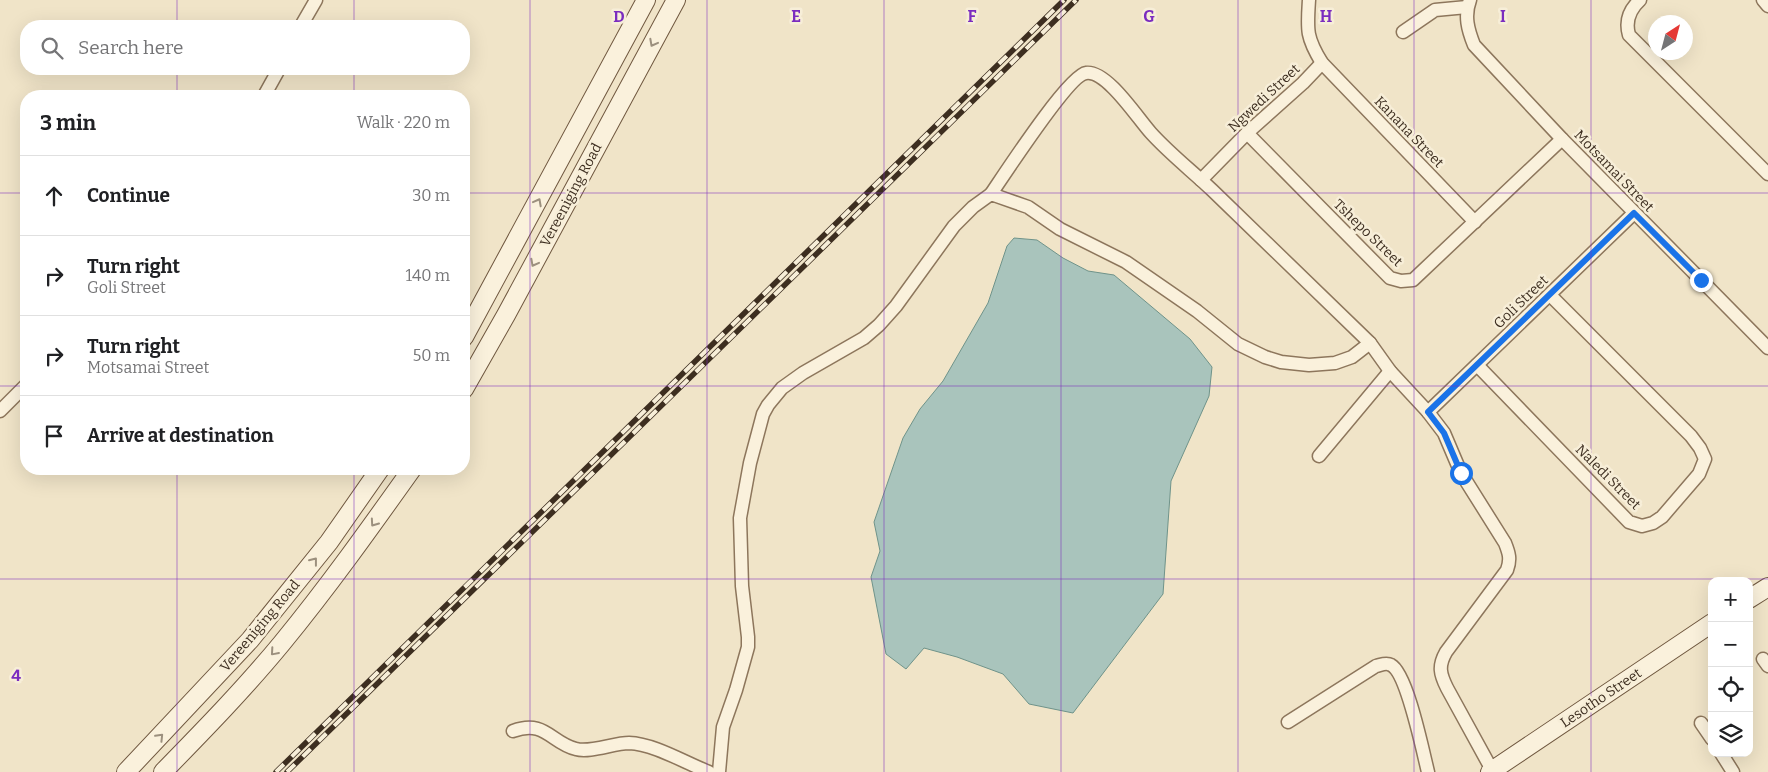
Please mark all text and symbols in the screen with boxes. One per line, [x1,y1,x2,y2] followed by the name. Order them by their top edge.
[613,7,625,26] text: D
[791,7,801,26] text: E
[968,7,977,26] text: F
[1143,7,1155,26] text: G
[1320,7,1333,26] text: H
[1500,7,1506,26] text: I
[1648,15,1693,60] north arrow
[20,20,470,75] search box
[38,34,66,62] icon: search
[78,36,183,59] text: Search here
[649,38,659,47] one-way arrow
[1225,60,1303,136] street label: Ngwedi Street
[1371,93,1447,171] street label: Kanana Street
[40,110,96,136] text: 3 min
[357,113,450,132] text: Walk · 220 m
[1571,127,1657,215] street label: Motsamai Street
[537,140,605,250] street label: Vereeniging Road
[40,182,68,210] icon: ahead
[87,184,170,207] text: Continue
[412,186,450,205] text: 30 m
[1330,196,1406,270] street label: Tshepo Street
[532,198,542,207] one-way arrow
[87,255,180,278] text: Turn right
[530,258,540,267] one-way arrow
[40,262,68,290] icon: right
[405,266,450,285] text: 140 m
[1690,269,1713,292] route end
[1490,272,1552,332] street label: Goli Street
[87,278,166,297] text: Goli Street
[87,335,180,358] text: Turn right
[40,342,68,370] icon: right
[413,346,450,365] text: 50 m
[87,358,209,377] text: Motsamai Street
[40,422,68,450] icon: arrive
[87,424,274,447] text: Arrive at destination
[1572,441,1644,513] street label: Naledi Street
[1450,462,1473,485] route start
[371,517,380,527] one-way arrow
[308,558,316,567] one-way arrow
[217,577,303,675] street label: Vereeniging Road
[1708,577,1753,757] map controls
[1708,577,1753,622] button: +
[1708,622,1753,667] button: −
[271,646,280,655] one-way arrow
[1557,665,1645,731] street label: Lesotho Street
[11,666,21,685] text: 4
[1708,667,1753,712] button: locate
[1708,712,1753,757] button: layers
[154,734,163,743] one-way arrow

